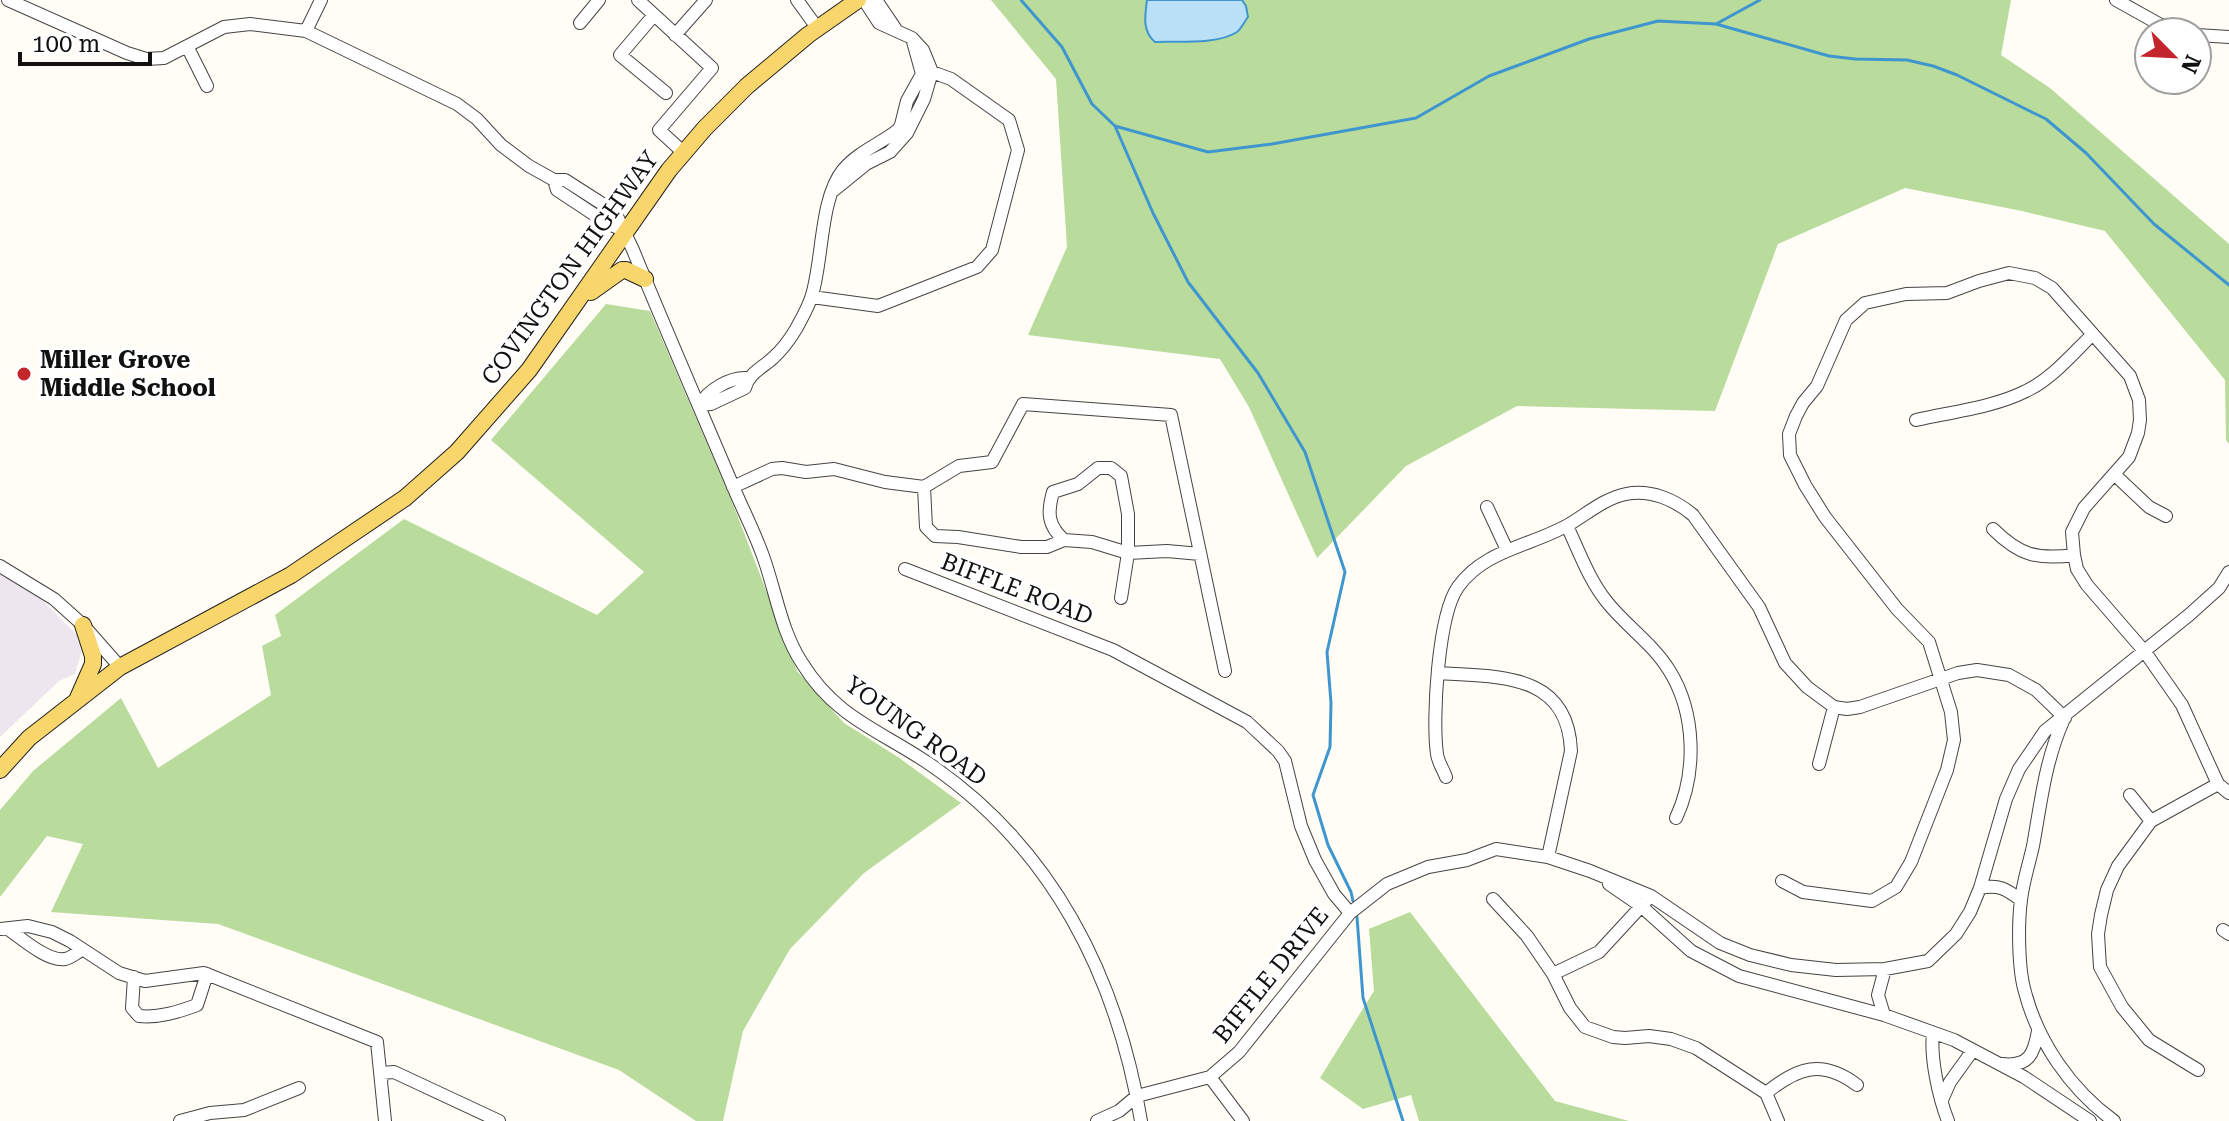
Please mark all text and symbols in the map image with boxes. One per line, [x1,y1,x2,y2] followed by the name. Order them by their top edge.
[20,16,150,66] scale bar
[2133,16,2213,96] north arrow
[32,30,100,58] text: 100 m
[2176,51,2206,77] text: N
[476,145,665,390] street label: COVINGTON HIGHWAY
[40,346,216,402] place label: Miller Grove Middle School
[15,365,33,383] marker: Miller Grove Middle School
[937,547,1097,631] street label: BIFFLE ROAD
[840,670,992,792] street label: YOUNG ROAD
[1208,901,1334,1049] street label: BIFFLE DRIVE

